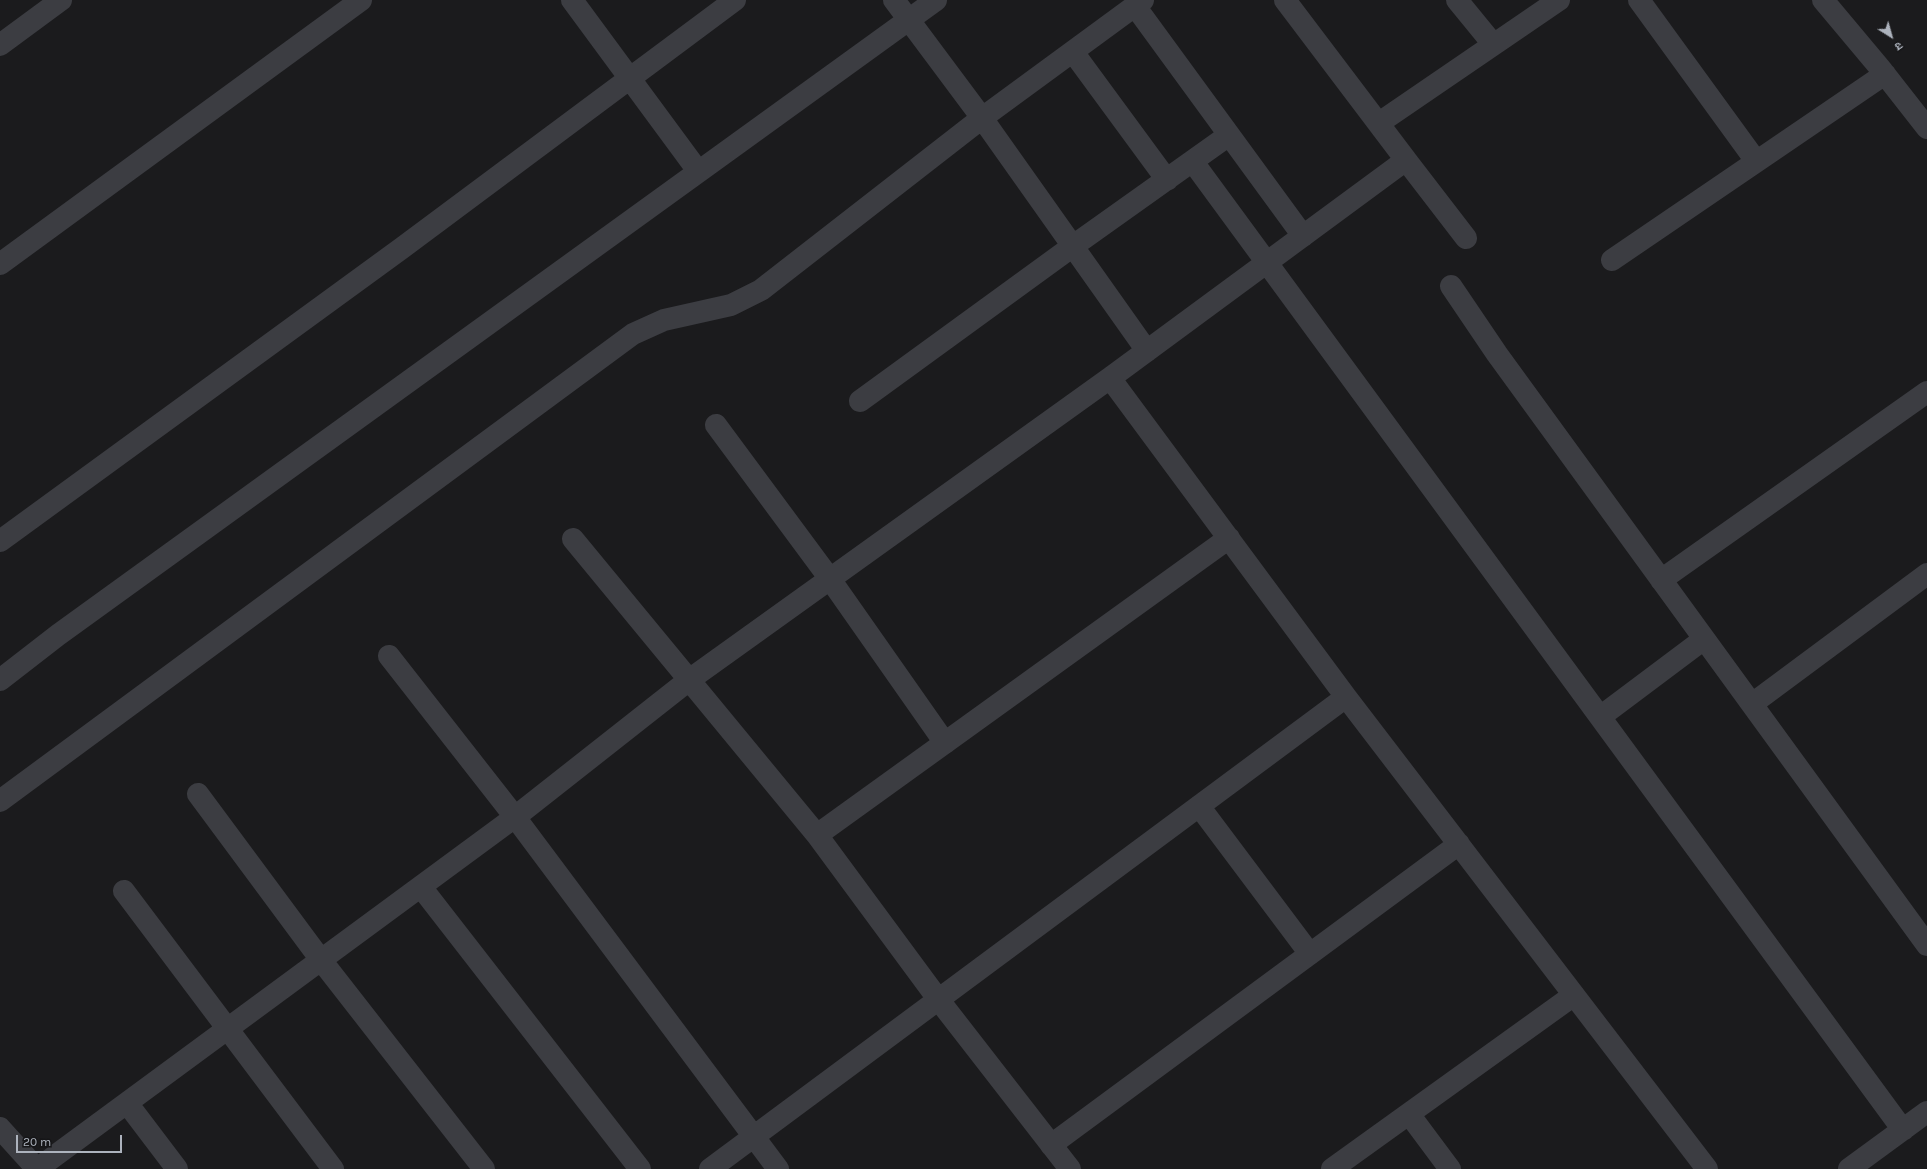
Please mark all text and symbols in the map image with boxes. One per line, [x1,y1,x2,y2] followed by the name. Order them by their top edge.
[1871,16,1911,56] north arrow
[1892,39,1905,53] text: उ
[18,1127,124,1153] scale bar
[23,1135,51,1149] text: 20 m

